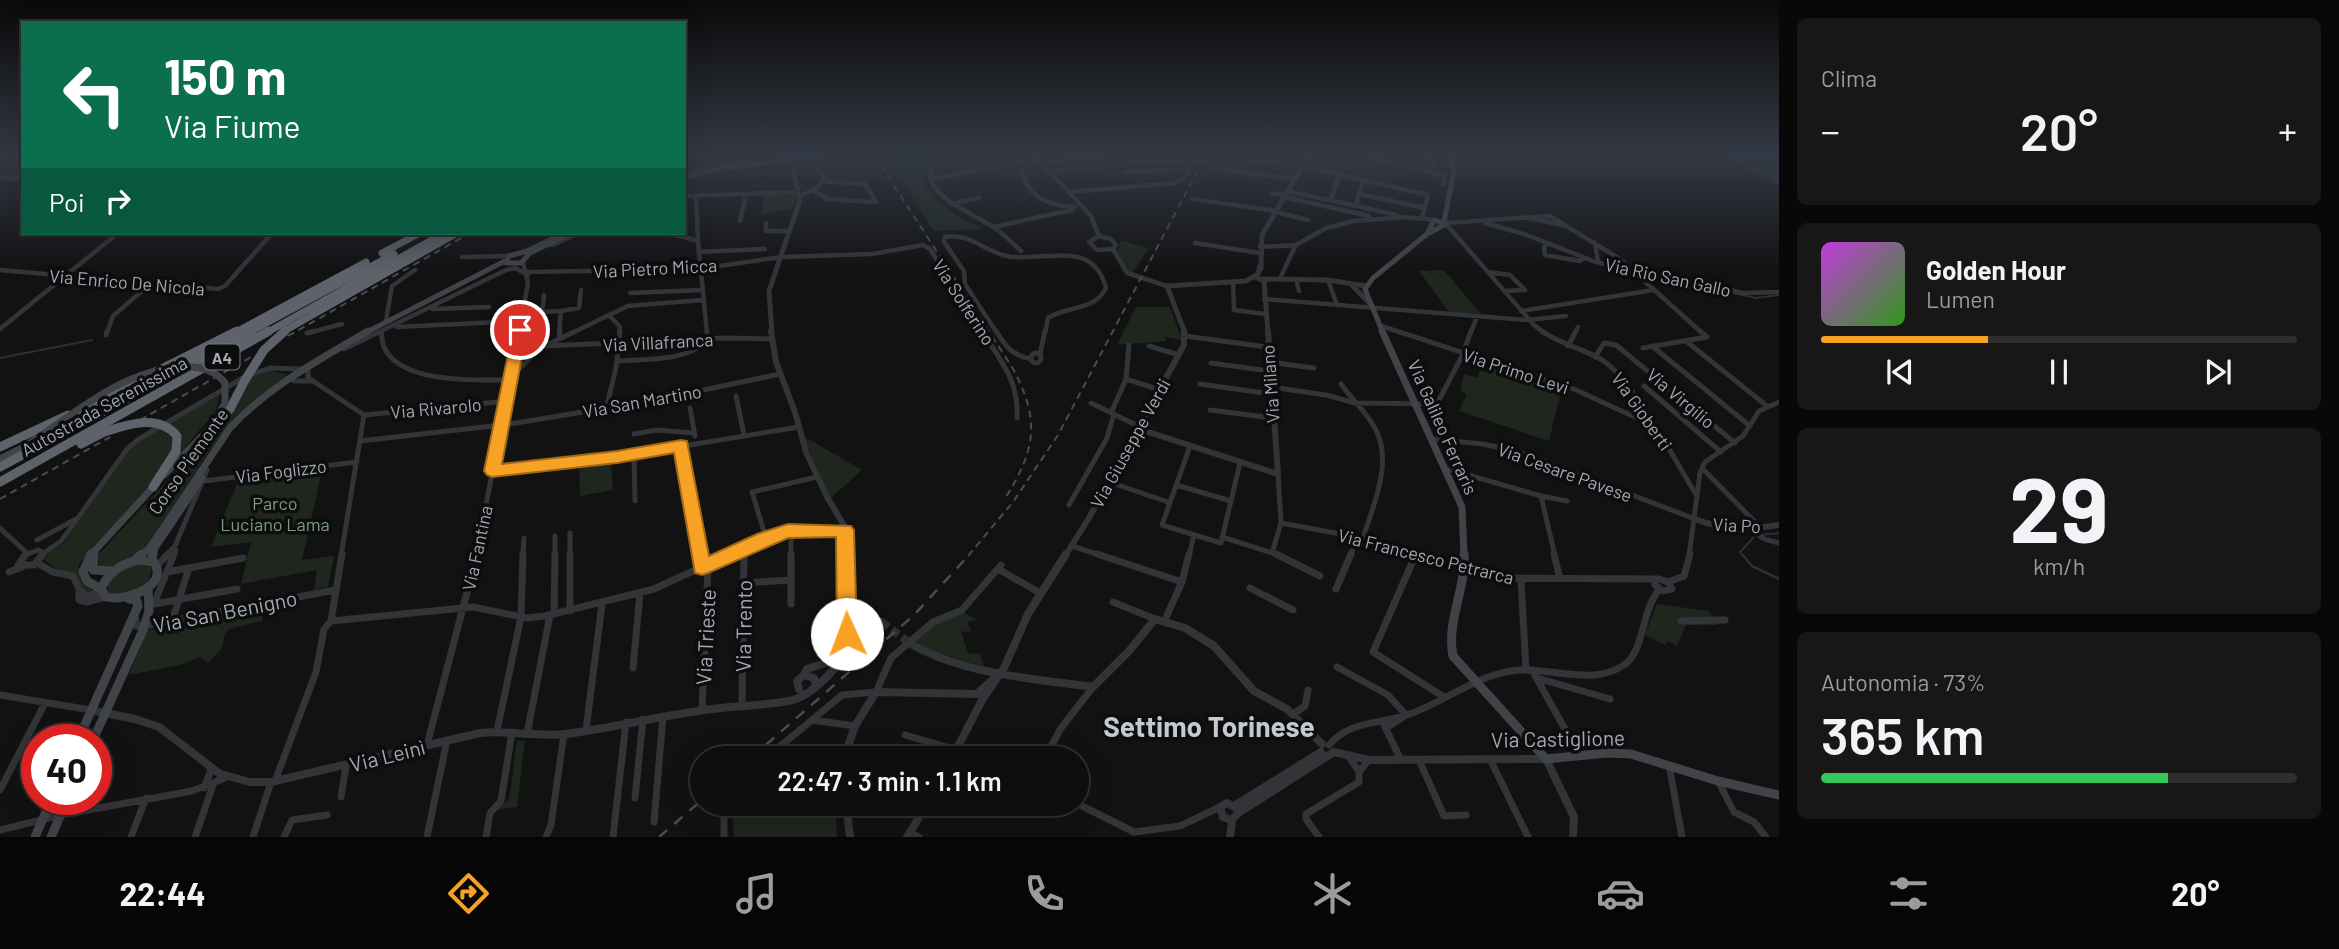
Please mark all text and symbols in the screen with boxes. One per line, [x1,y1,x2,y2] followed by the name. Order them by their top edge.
[164,46,286,105] text: 150 m
[49,49,140,140] icon: left
[1821,64,1877,92] text: Clima
[2020,99,2098,161] text: 20°
[164,106,301,144] text: Via Fiume
[1821,107,1840,153] text: −
[2278,107,2297,153] text: +
[99,182,137,220] icon: right
[49,186,85,217] text: Poi
[1603,253,1733,301] street label: Via Rio San Gallo
[592,254,718,282] street label: Via Pietro Micca
[1926,254,2066,285] text: Golden Hour
[928,255,1000,349] street label: Via Solferino
[48,264,206,300] street label: Via Enrico De Nicola
[1926,285,1995,313] text: Lumen
[490,300,550,360] pin
[501,311,539,349] icon: arrive
[602,328,714,356] street label: Via Villafranca
[1460,343,1572,399] street label: Via Primo Levi
[204,344,240,370] road number: A4
[1256,344,1284,424] street label: Via Milano
[17,351,191,461] street label: Autostrada Serenissima
[1881,353,1919,391] icon: previous
[2040,353,2078,391] icon: pause
[2199,353,2237,391] icon: next
[1403,356,1483,498] street label: Via Galileo Ferraris
[1642,363,1720,433] street label: Via Virgilio
[1607,368,1677,454] street label: Via Gioberti
[1085,374,1175,512] street label: Via Giuseppe Verdi
[581,380,703,422] street label: Via San Martino
[390,393,482,423] street label: Via Rivarolo
[143,404,233,518] street label: Corso Piemonte
[1495,437,1635,507] street label: Via Cesare Pavese
[2009,452,2109,561] text: 29
[234,455,328,487] street label: Via Foglizzo
[220,492,330,535] park label: Parco Luciano Lama
[457,503,497,593] street label: Via Fantina
[1712,513,1762,537] street label: Via Po
[1336,523,1516,589] street label: Via Francesco Petrarca
[2033,552,2085,580] text: km/h
[730,580,756,672] street label: Via Trento
[151,585,299,637] street label: Via San Benigno
[690,588,720,686] street label: Via Trieste
[810,597,884,671] position arrow
[1821,668,1986,696] text: Autonomia · 73%
[1821,703,1984,765] text: 365 km
[1103,709,1315,743] district label: Settimo Torinese
[21,724,112,815] speed limit sign: 40
[1491,724,1625,752] street label: Via Castiglione
[347,734,427,776] street label: Via Leinì
[778,765,1001,796] text: 22:47 · 3 min · 1.1 km
[444,869,493,918] icon: directions
[732,869,781,918] icon: music
[1020,869,1069,918] icon: phone
[1308,869,1357,918] icon: climate
[1596,869,1645,918] icon: car
[1884,869,1933,918] icon: filters
[119,874,206,912] text: 22:44
[2171,874,2220,912] text: 20°

